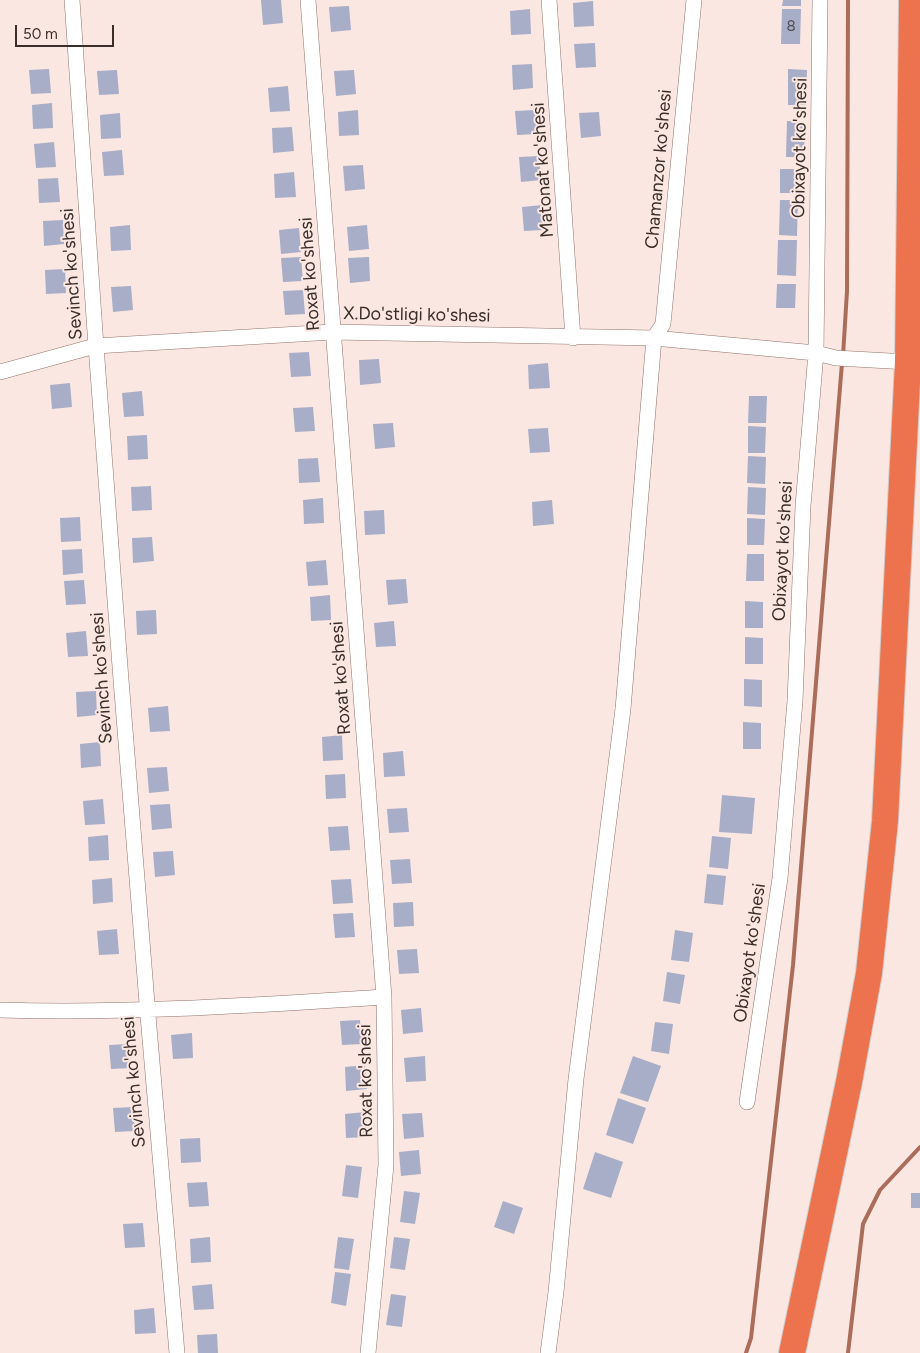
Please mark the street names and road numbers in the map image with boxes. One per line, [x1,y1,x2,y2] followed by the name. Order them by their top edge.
[788,78,812,218] street label: Obixayot ko'shesi
[641,88,677,250] street label: Chamanzor ko'shesi
[528,102,558,238] street label: Matonat ko'shesi
[57,207,87,341] street label: Sevinch ko'shesi
[295,216,325,332] street label: Roxat ko'shesi
[343,303,491,327] street label: X.Do'stligi ko'shesi
[769,480,797,622] street label: Obixayot ko'shesi
[87,611,117,745] street label: Sevinch ko'shesi
[326,620,356,736] street label: Roxat ko'shesi
[730,882,770,1024] street label: Obixayot ko'shesi
[117,1015,151,1149] street label: Sevinch ko'shesi
[354,1024,378,1138] street label: Roxat ko'shesi

